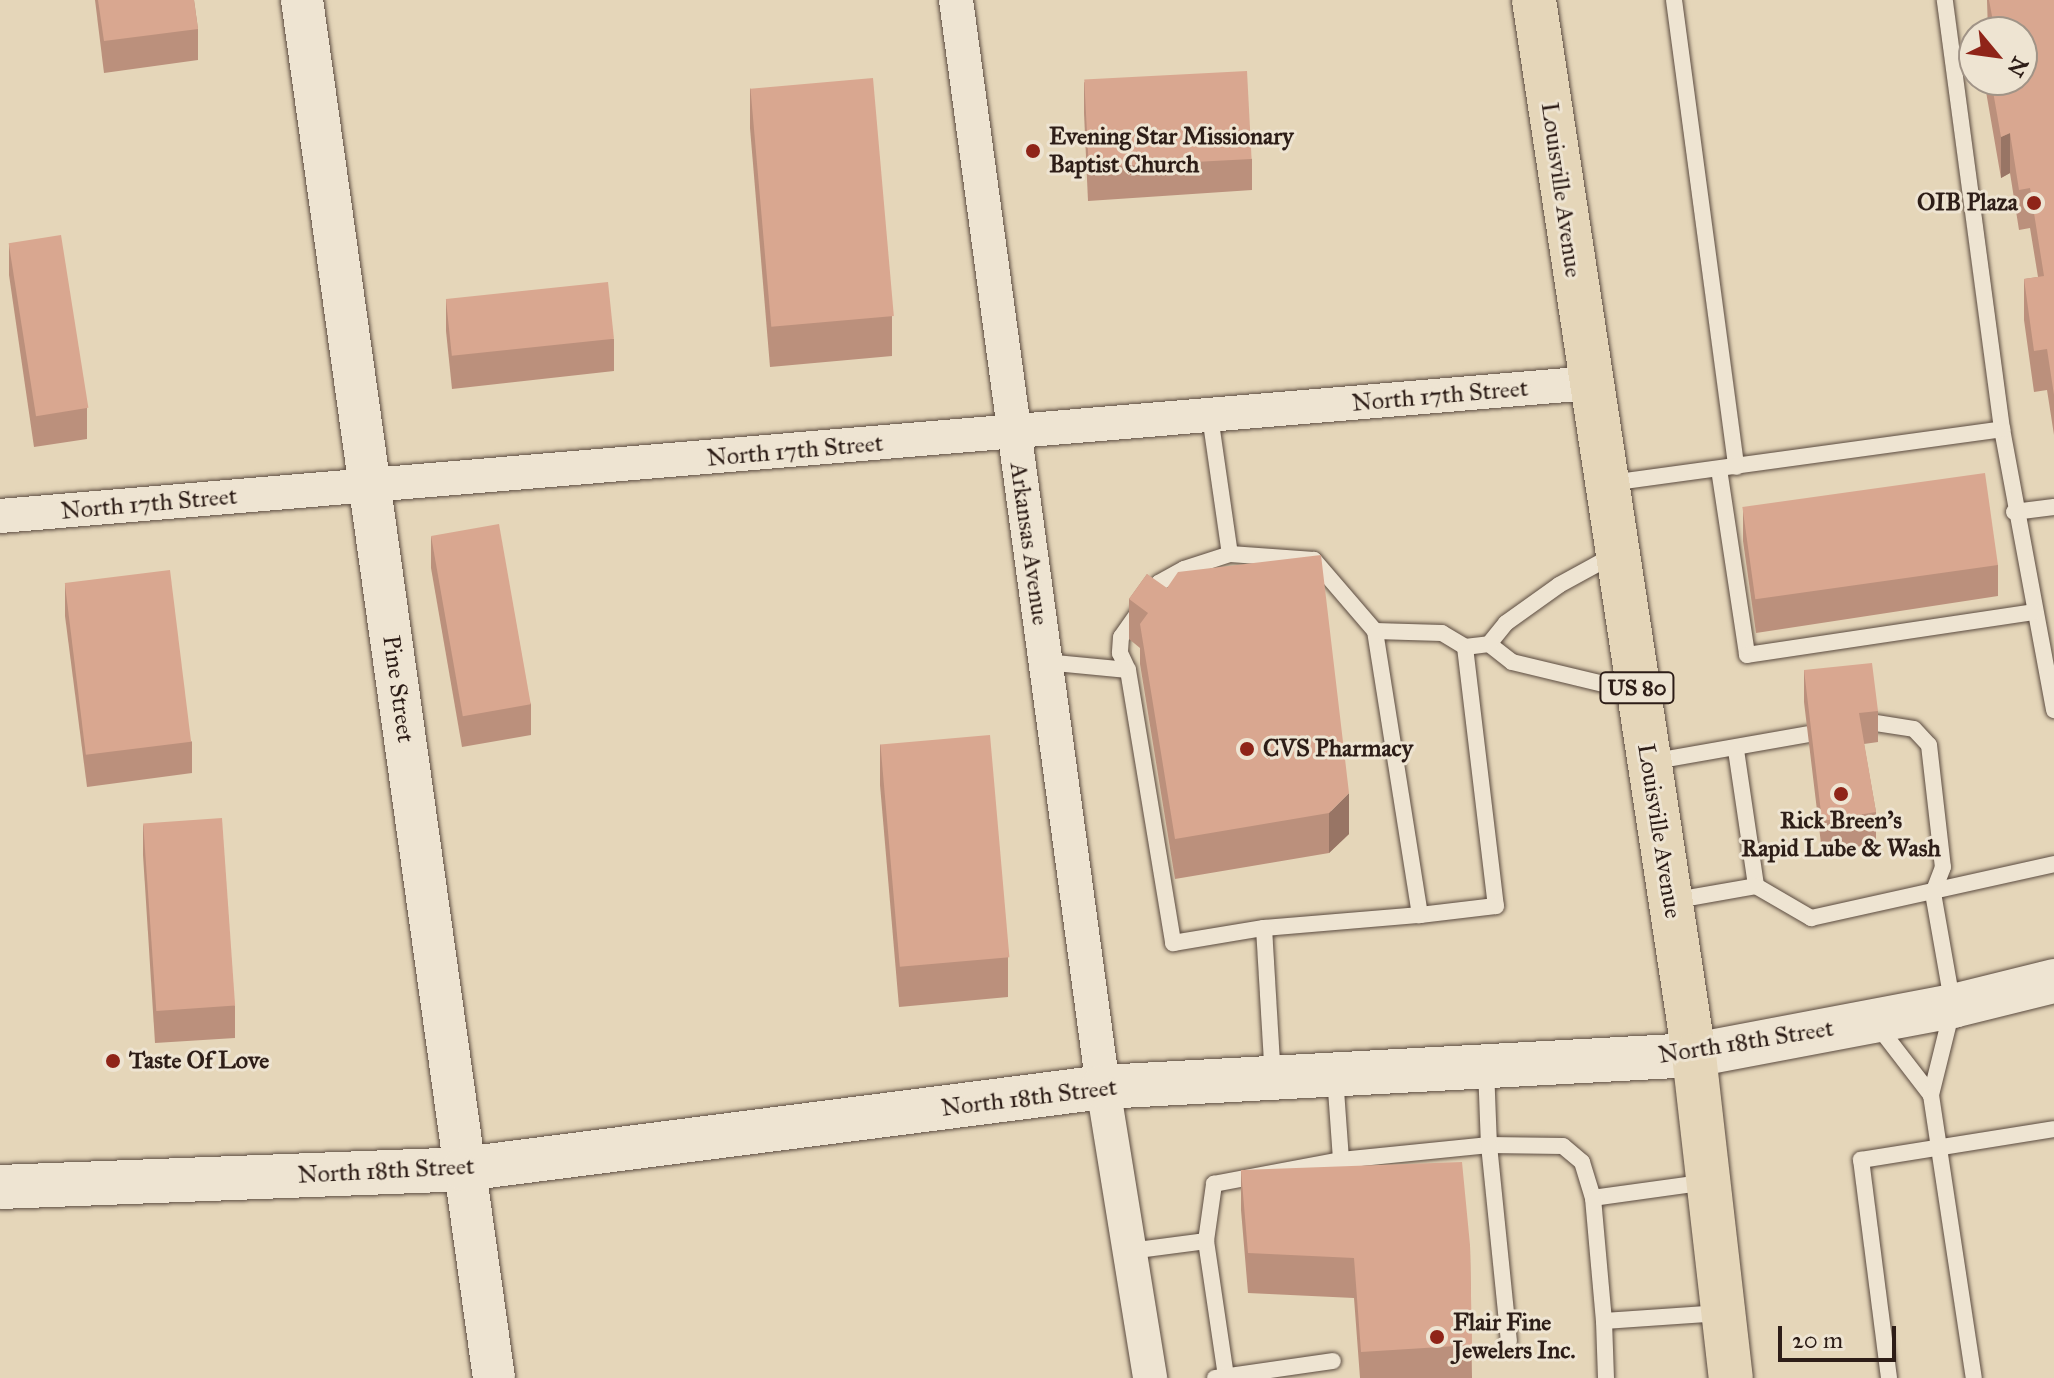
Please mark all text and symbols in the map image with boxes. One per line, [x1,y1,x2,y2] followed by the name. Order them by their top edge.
[1958,16,2038,96] north arrow
[2001,52,2034,82] text: N
[1534,101,1588,279] street label: Louisville Avenue
[1049,123,1293,179] place label: Evening Star Missionary Baptist Church
[1024,142,1042,160] marker: Evening Star Missionary Baptist Church
[1917,189,2018,217] place label: OIB Plaza
[2025,194,2043,212] marker: OIB Plaza
[1351,374,1529,418] street label: North 17th Street
[706,429,884,473] street label: North 17th Street
[1003,461,1055,627] street label: Arkansas Avenue
[60,482,238,526] street label: North 17th Street
[376,633,420,745] street label: Pine Street
[1599,670,1675,706] road number: US 80
[1263,735,1413,763] place label: CVS Pharmacy
[1238,740,1256,758] marker: CVS Pharmacy
[1631,742,1687,920] street label: Louisville Avenue
[1832,785,1850,803] marker: Rick Breen's Rapid Lube & Wash
[1741,807,1941,863] place label: Rick Breen's Rapid Lube & Wash
[1656,1014,1836,1070] street label: North 18th Street
[129,1047,269,1075] place label: Taste Of Love
[104,1052,122,1070] marker: Taste Of Love
[939,1073,1119,1123] street label: North 18th Street
[297,1152,475,1190] street label: North 18th Street
[1453,1309,1575,1365] place label: Flair Fine Jewelers Inc.
[1782,1310,1900,1360] scale bar
[1792,1325,1843,1355] text: 20 m
[1428,1328,1446,1346] marker: Flair Fine Jewelers Inc.

